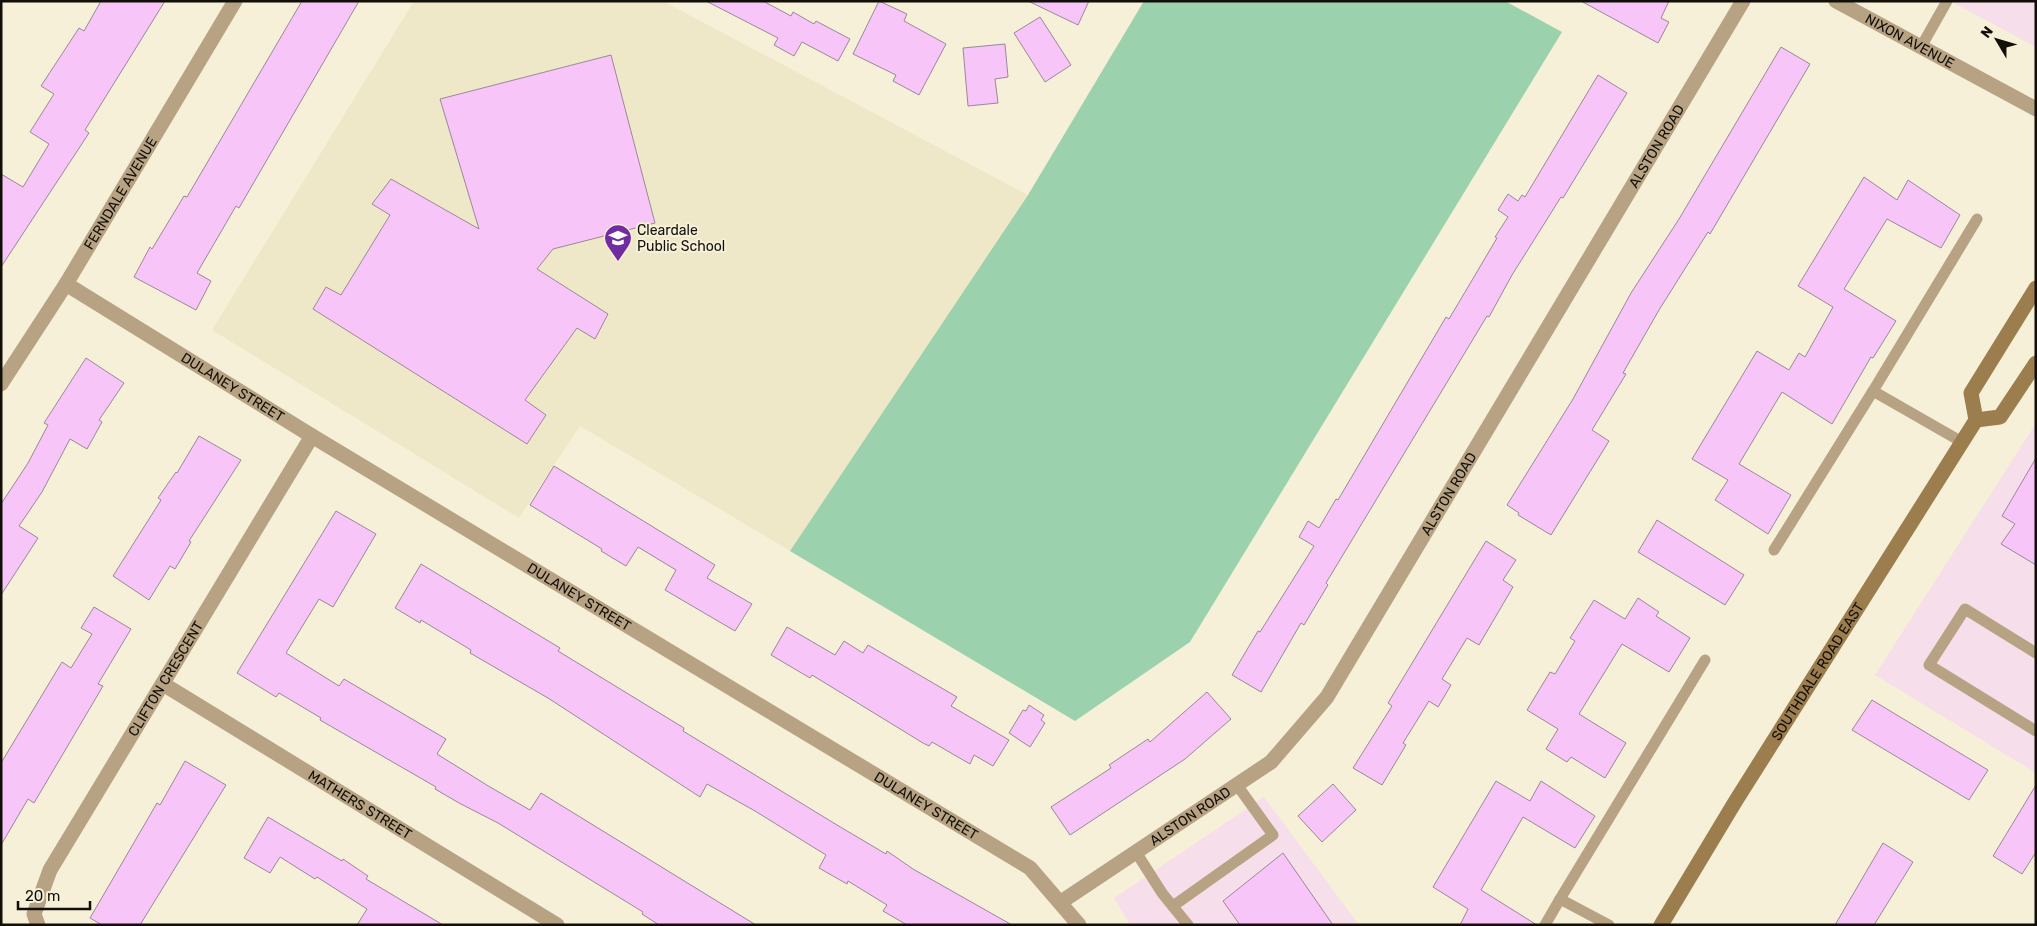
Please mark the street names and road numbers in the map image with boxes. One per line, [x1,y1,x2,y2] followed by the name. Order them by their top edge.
[1862,10,1957,72] street label: NIXON AVENUE
[1625,101,1688,191] street label: ALSTON ROAD
[80,134,160,253] street label: FERNDALE AVENUE
[178,349,287,425] street label: DULANEY STREET
[1417,449,1480,538] street label: ALSTON ROAD
[524,559,634,634] street label: DULANEY STREET
[1767,599,1867,744] street label: SOUTHDALE ROAD EAST
[124,618,207,739] street label: CLIFTON CRESCENT
[305,766,415,843] street label: MATHERS STREET
[871,768,981,843] street label: DULANEY STREET
[1146,783,1234,849] street label: ALSTON ROAD

